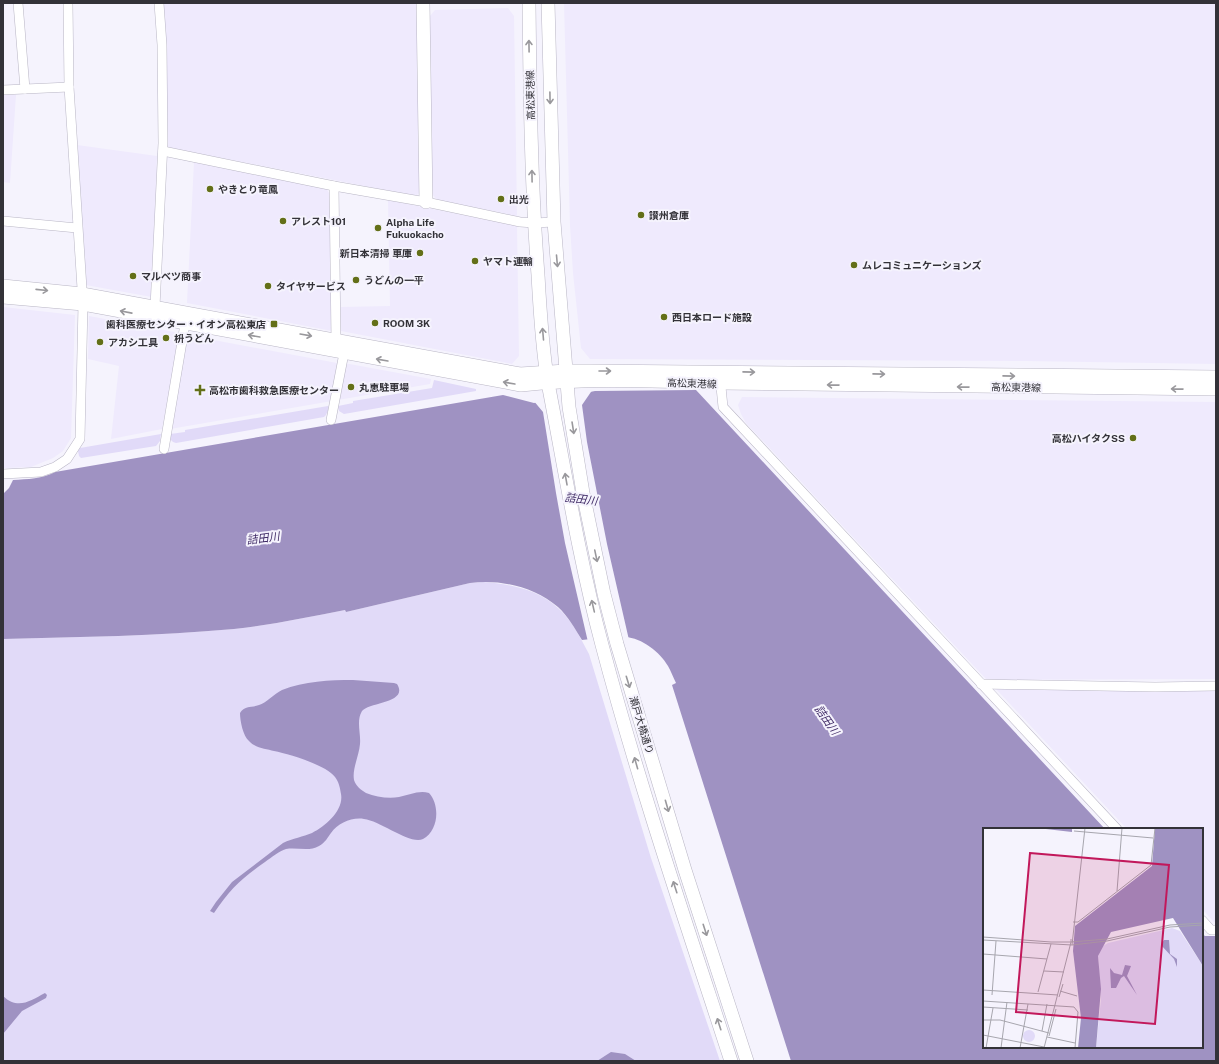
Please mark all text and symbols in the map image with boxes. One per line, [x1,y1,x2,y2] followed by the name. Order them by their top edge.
[526,40,533,53] one-way arrow
[524,70,536,120] street label: 高松東港線
[546,91,554,104] one-way arrow
[528,170,536,183] one-way arrow
[218,183,278,195] place label: やきとり竜鳳
[205,184,215,194] marker: やきとり竜鳳
[509,193,529,205] place label: 出光
[496,194,506,204] marker: 出光
[649,209,689,221] place label: 讃州倉庫
[636,210,646,220] marker: 讃州倉庫
[291,215,346,227] place label: アレスト101
[278,216,288,226] marker: アレスト101
[386,216,444,240] place label: Alpha Life Fukuokacho
[373,223,383,233] marker: Alpha Life Fukuokacho
[340,247,412,259] place label: 新日本清掃 車庫
[415,248,425,258] marker: 新日本清掃 車庫
[553,254,561,267] one-way arrow
[483,255,533,267] place label: ヤマト運輸
[470,256,480,266] marker: ヤマト運輸
[862,259,982,271] place label: ムレコミュニケーションズ
[849,260,859,270] marker: ムレコミュニケーションズ
[141,270,201,282] place label: マルベツ商事
[128,271,138,281] marker: マルベツ商事
[364,274,424,286] place label: うどんの一平
[351,275,361,285] marker: うどんの一平
[276,280,346,292] place label: タイヤサービス
[263,281,273,291] marker: タイヤサービス
[35,286,48,294] one-way arrow
[120,308,133,316] one-way arrow
[672,311,752,323] place label: 西日本ロード施設
[659,312,669,322] marker: 西日本ロード施設
[383,317,430,329] place label: ROOM 3K
[106,318,266,330] place label: 歯科医療センター・イオン高松東店
[370,318,380,328] marker: ROOM 3K
[269,319,279,329] marker: 歯科医療センター・イオン高松東店
[539,328,546,341] one-way arrow
[299,331,312,339] one-way arrow
[174,332,214,344] place label: 枡うどん
[248,332,261,340] one-way arrow
[161,333,171,343] marker: 枡うどん
[108,336,158,348] place label: アカシ工具
[95,337,105,347] marker: アカシ工具
[375,356,388,364] one-way arrow
[598,367,611,375] one-way arrow
[742,368,755,376] one-way arrow
[872,370,885,378] one-way arrow
[1002,372,1015,379] one-way arrow
[667,376,717,390] street label: 高松東港線
[503,379,516,387] one-way arrow
[359,381,409,393] place label: 丸恵駐車場
[827,381,840,389] one-way arrow
[991,381,1041,393] street label: 高松東港線
[346,382,356,392] marker: 丸恵駐車場
[957,383,970,390] one-way arrow
[194,384,206,396] marker: 高松市歯科救急医療センター
[209,384,339,396] place label: 高松市歯科救急医療センター
[1171,385,1184,393] one-way arrow
[569,421,577,434] one-way arrow
[1052,432,1125,444] place label: 高松ハイタクSS
[1128,433,1138,443] marker: 高松ハイタクSS
[562,473,570,486] one-way arrow
[564,491,599,507] water label: 詰田川
[246,530,281,546] water label: 詰田川
[592,549,600,562] one-way arrow
[588,600,596,613] one-way arrow
[625,675,632,688] one-way arrow
[627,695,657,755] street label: 瀬戸大橋通り
[813,703,842,738] water label: 詰田川
[632,756,639,769] one-way arrow
[663,799,671,812] one-way arrow
[983,828,1203,1048] inset map
[670,881,678,893] one-way arrow
[702,924,710,936] one-way arrow
[714,1018,722,1030] one-way arrow

